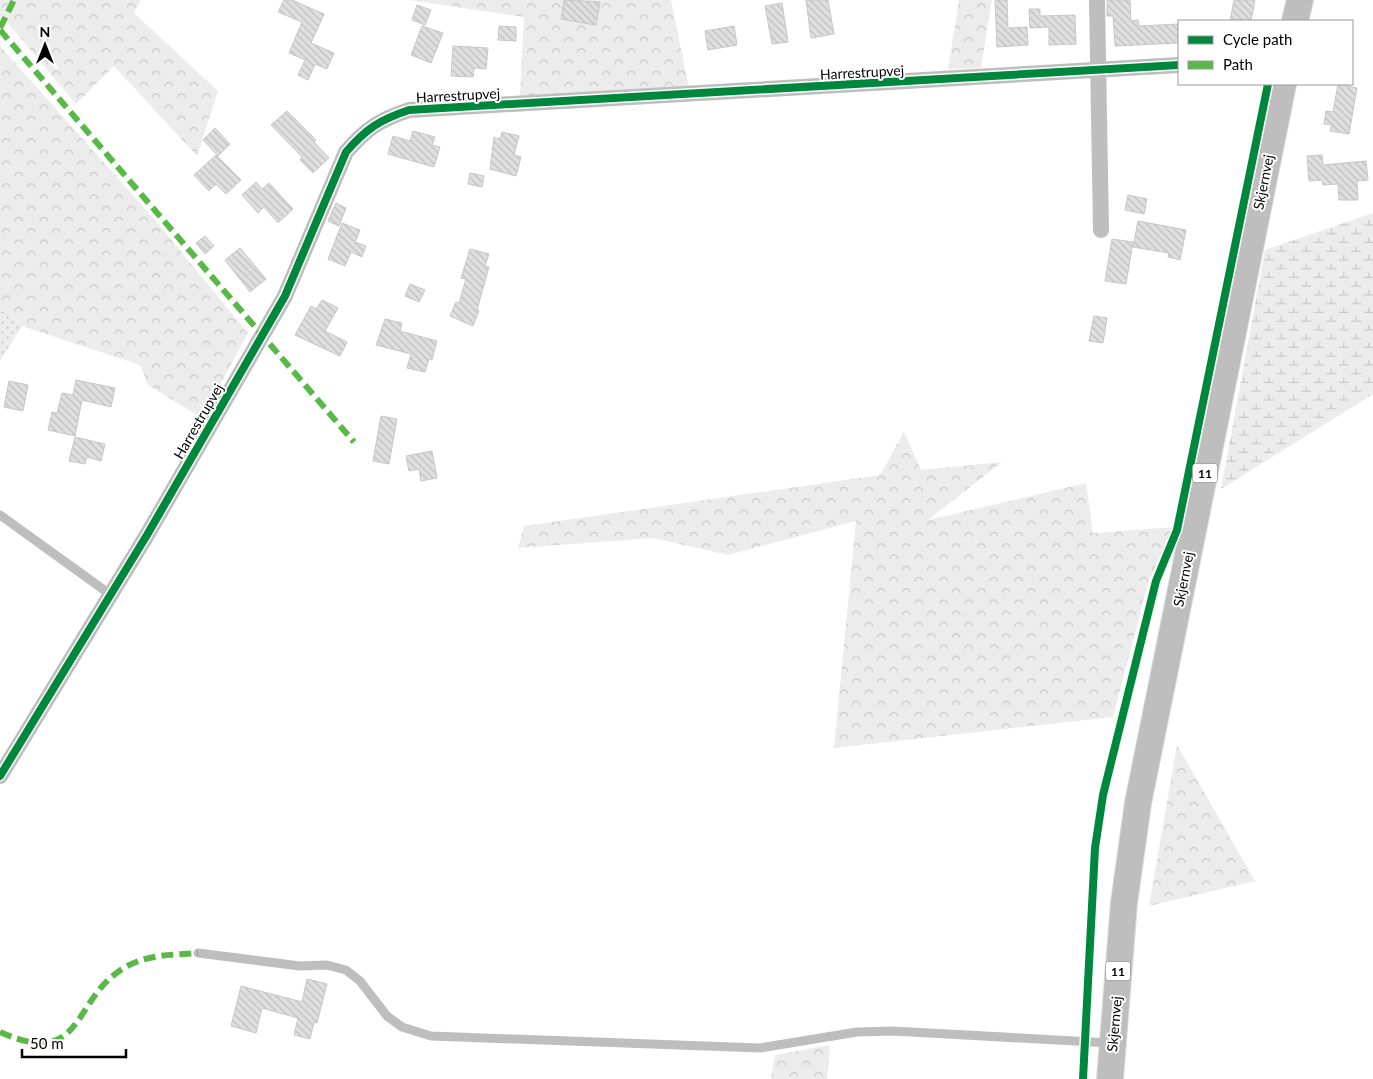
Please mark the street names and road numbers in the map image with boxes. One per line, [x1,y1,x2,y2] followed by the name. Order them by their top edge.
[820,61,904,83] street label: Harrestrupvej
[416,84,500,106] street label: Harrestrupvej
[1249,153,1277,211] street label: Skjernvej
[170,380,226,462] street label: Harrestrupvej
[1192,463,1218,482] road number: 11
[1169,550,1197,608] street label: Skjernvej
[1106,961,1130,980] road number: 11
[1103,995,1125,1053] street label: Skjernvej

